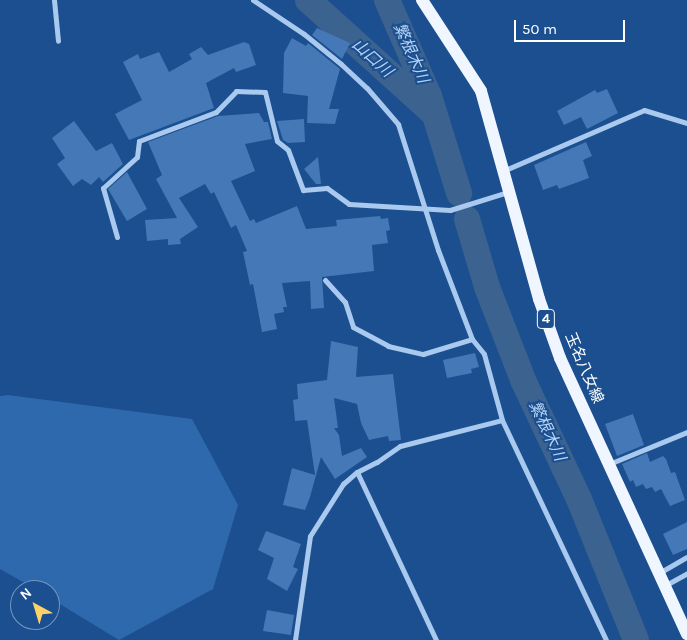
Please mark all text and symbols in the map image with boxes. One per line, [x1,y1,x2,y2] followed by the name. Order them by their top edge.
[517,10,628,42] scale bar
[389,20,433,86] water label: 繁根木川
[522,20,557,38] text: 50 m
[348,35,396,81] water label: 山口川
[536,308,556,330] road number: 4
[561,330,607,406] street label: 玉名八女線
[525,398,569,464] water label: 繁根木川
[10,580,60,630] north arrow
[17,584,35,604] text: N

